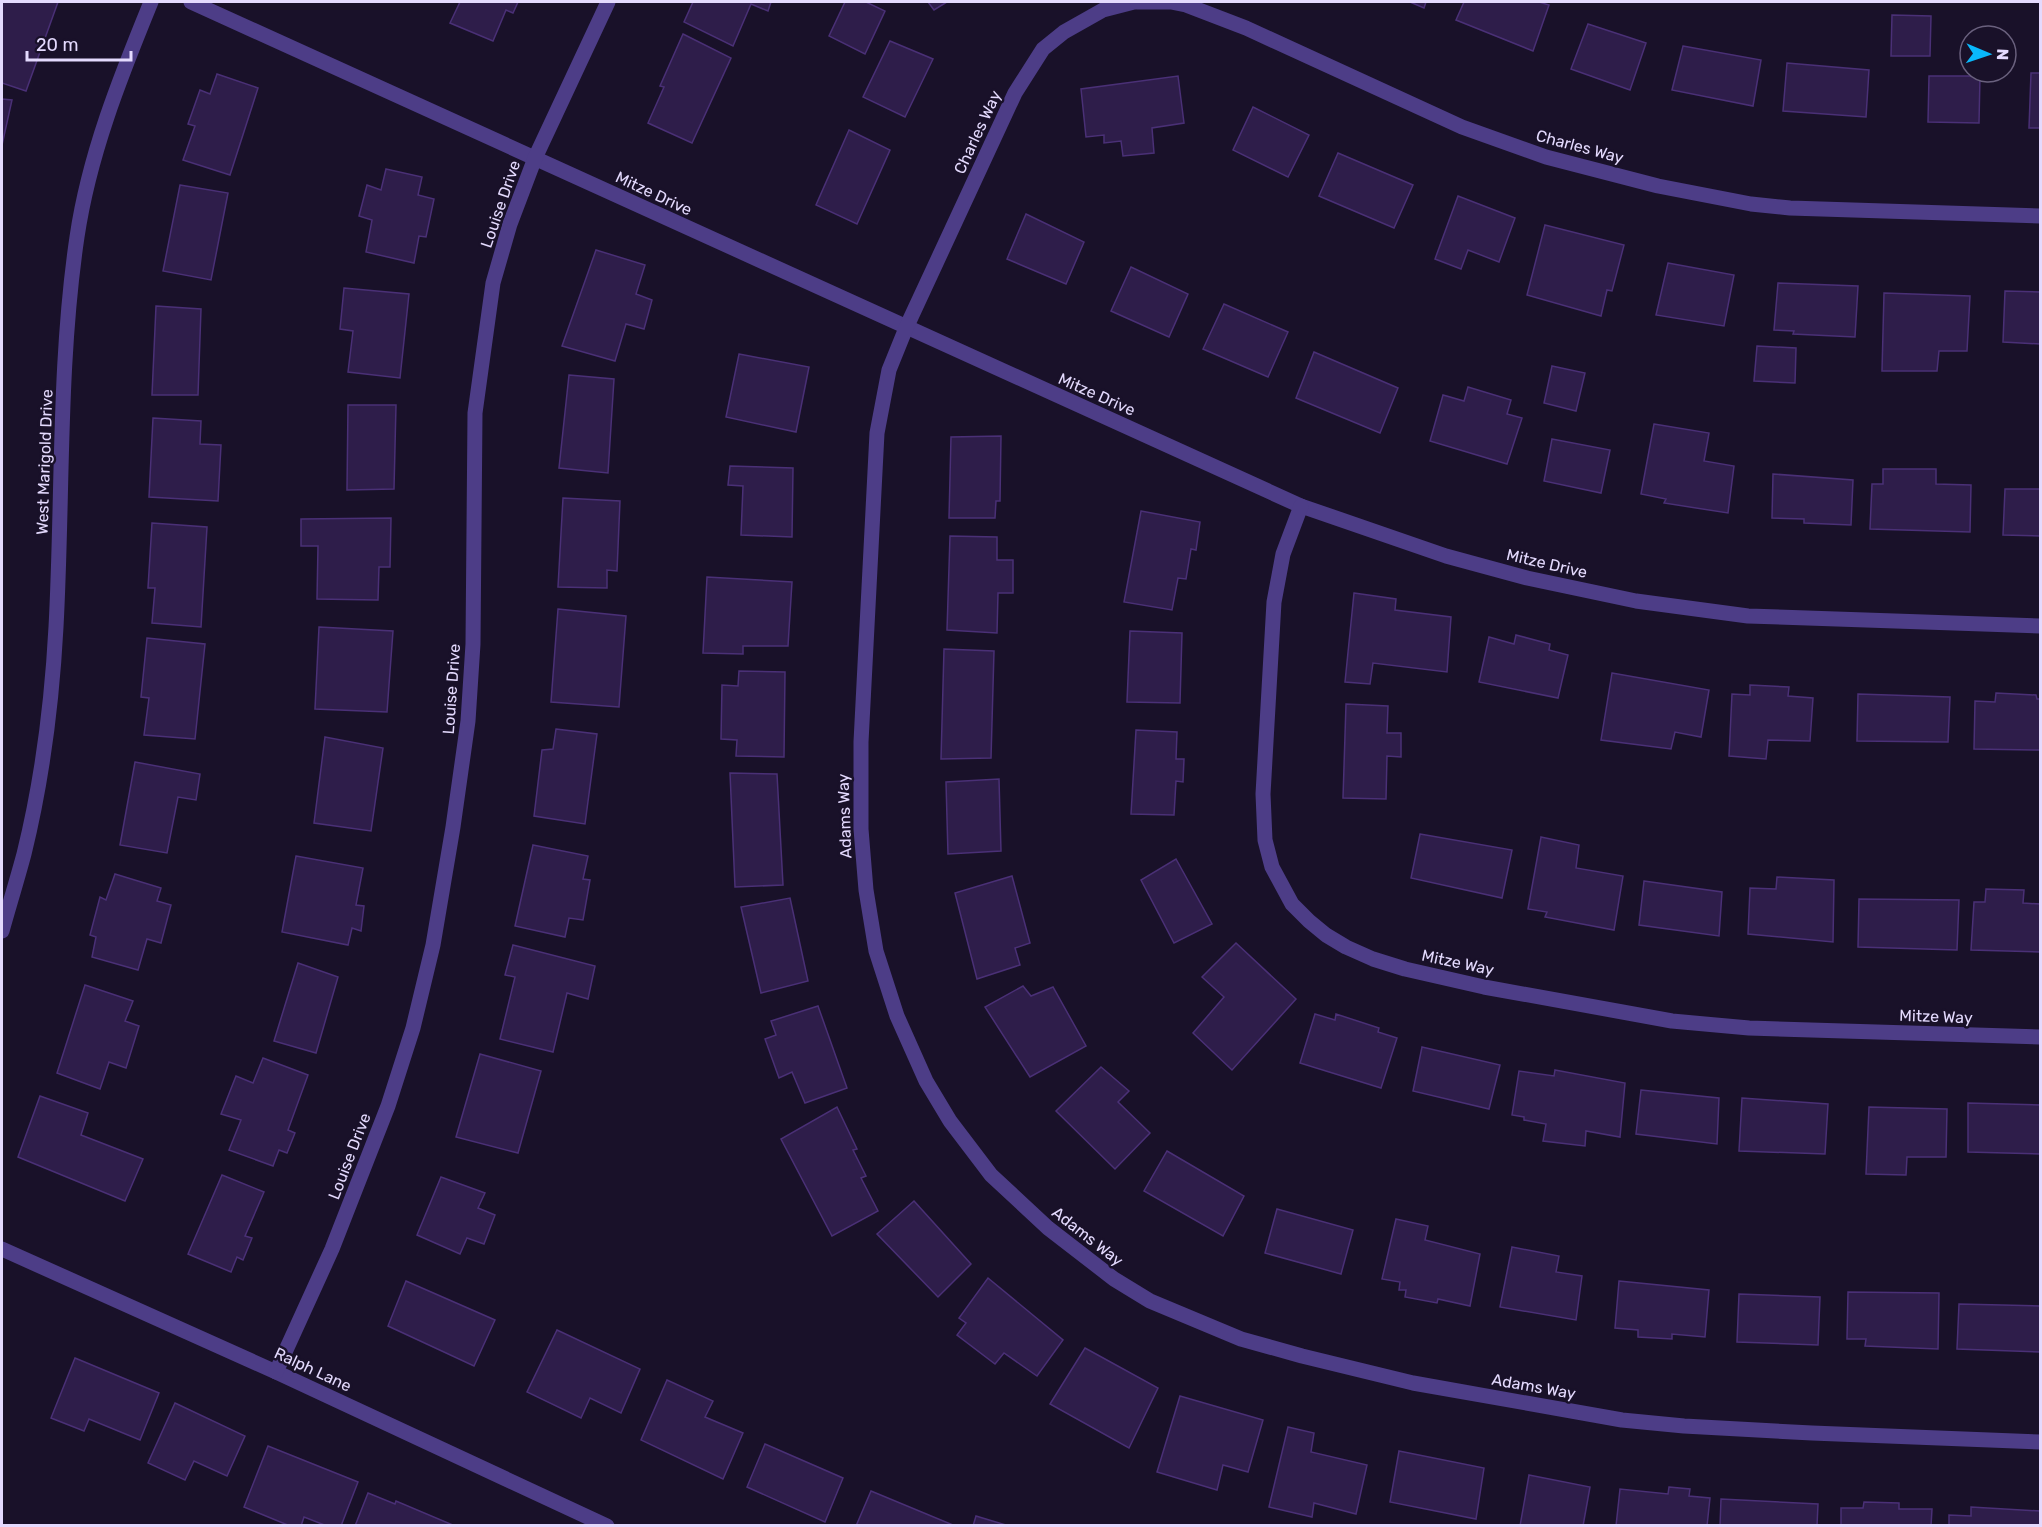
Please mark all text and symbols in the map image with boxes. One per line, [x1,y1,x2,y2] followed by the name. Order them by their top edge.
[27,24,130,62] scale bar
[1958,24,2018,84] north arrow
[36,34,78,56] text: 20 m
[1993,48,2012,61] text: N
[950,87,1005,177] street label: Charles Way
[1534,126,1626,167] street label: Charles Way
[477,158,524,250] street label: Louise Drive
[612,167,695,219] street label: Mitze Drive
[1055,369,1138,420] street label: Mitze Drive
[32,389,57,535] street label: West Marigold Drive
[1505,545,1589,582] street label: Mitze Drive
[439,643,464,735] street label: Louise Drive
[834,773,855,859] street label: Adams Way
[1420,946,1496,979] street label: Mitze Way
[1899,1006,1973,1027] street label: Mitze Way
[324,1110,375,1202] street label: Louise Drive
[1048,1203,1127,1270] street label: Adams Way
[271,1343,354,1396] street label: Ralph Lane
[1490,1370,1578,1403] street label: Adams Way

